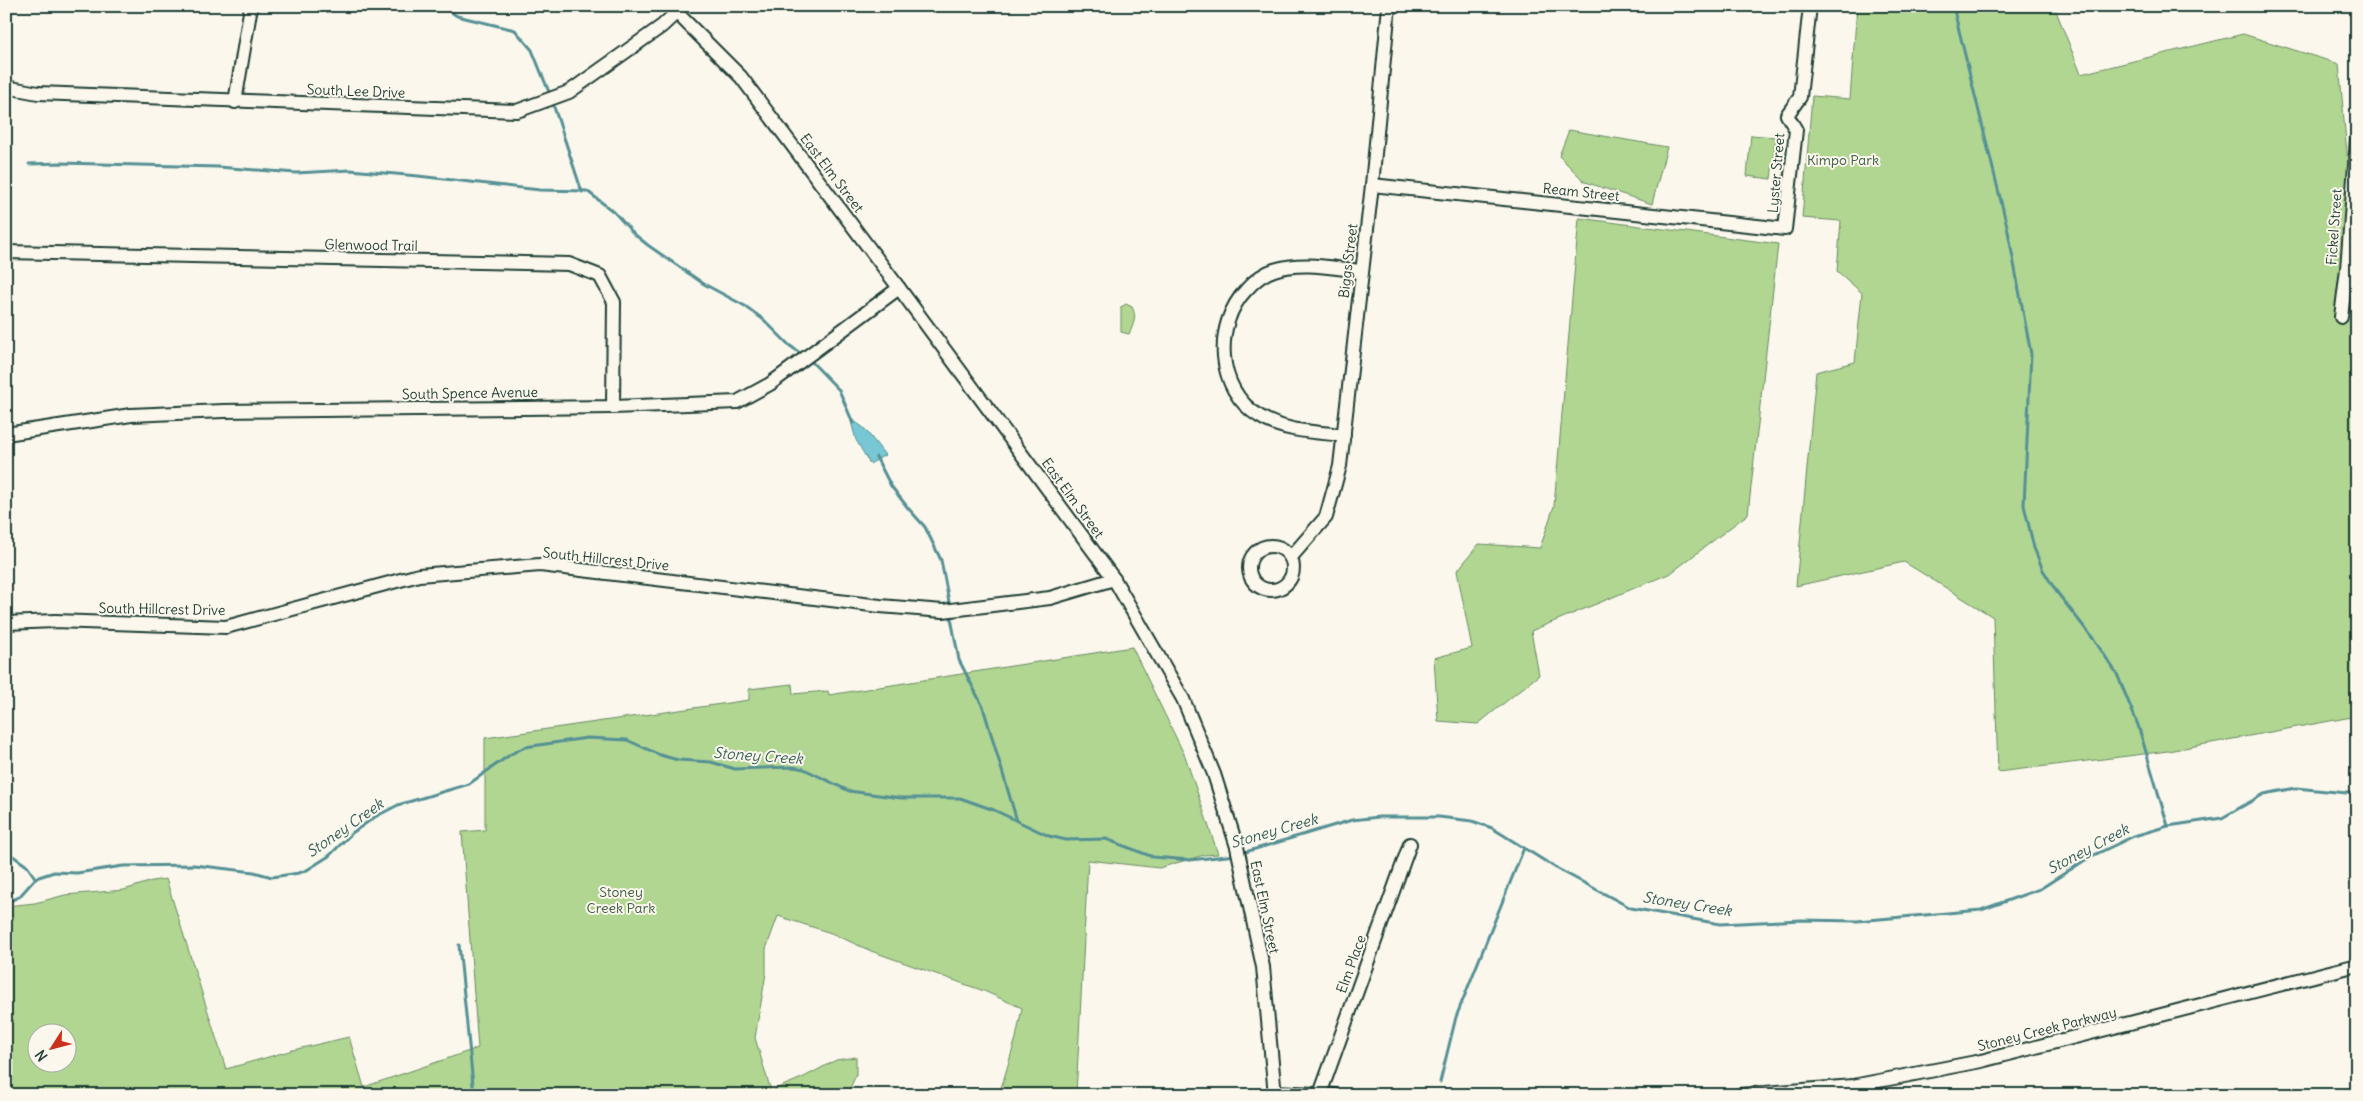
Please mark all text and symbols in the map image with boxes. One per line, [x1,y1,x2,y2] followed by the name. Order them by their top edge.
[306,80,406,102] street label: South Lee Drive
[796,130,868,216] street label: East Elm Street
[1764,132,1788,214] street label: Lyster Street
[1807,151,1879,169] park label: Kimpo Park
[1542,179,1621,205] street label: Ream Street
[2322,188,2346,266] street label: Fickel Street
[1334,222,1362,299] street label: Biggs Street
[324,235,418,255] street label: Glenwood Trail
[402,383,538,403] street label: South Spence Avenue
[1038,454,1108,542] street label: East Elm Street
[542,543,670,575] street label: South Hillcrest Drive
[98,599,226,619] street label: South Hillcrest Drive
[713,743,805,768] water label: Stoney Creek
[303,793,388,861] water label: Stoney Creek
[1228,809,1321,852] water label: Stoney Creek
[2044,818,2133,878] water label: Stoney Creek
[1246,859,1284,956] street label: East Elm Street
[587,883,655,917] park label: Stoney Creek Park
[1641,887,1734,920] water label: Stoney Creek
[1332,932,1370,996] street label: Elm Place
[1976,1003,2118,1055] street label: Stoney Creek Parkway
[28,1024,78,1074] north arrow
[31,1046,52,1065] text: N

